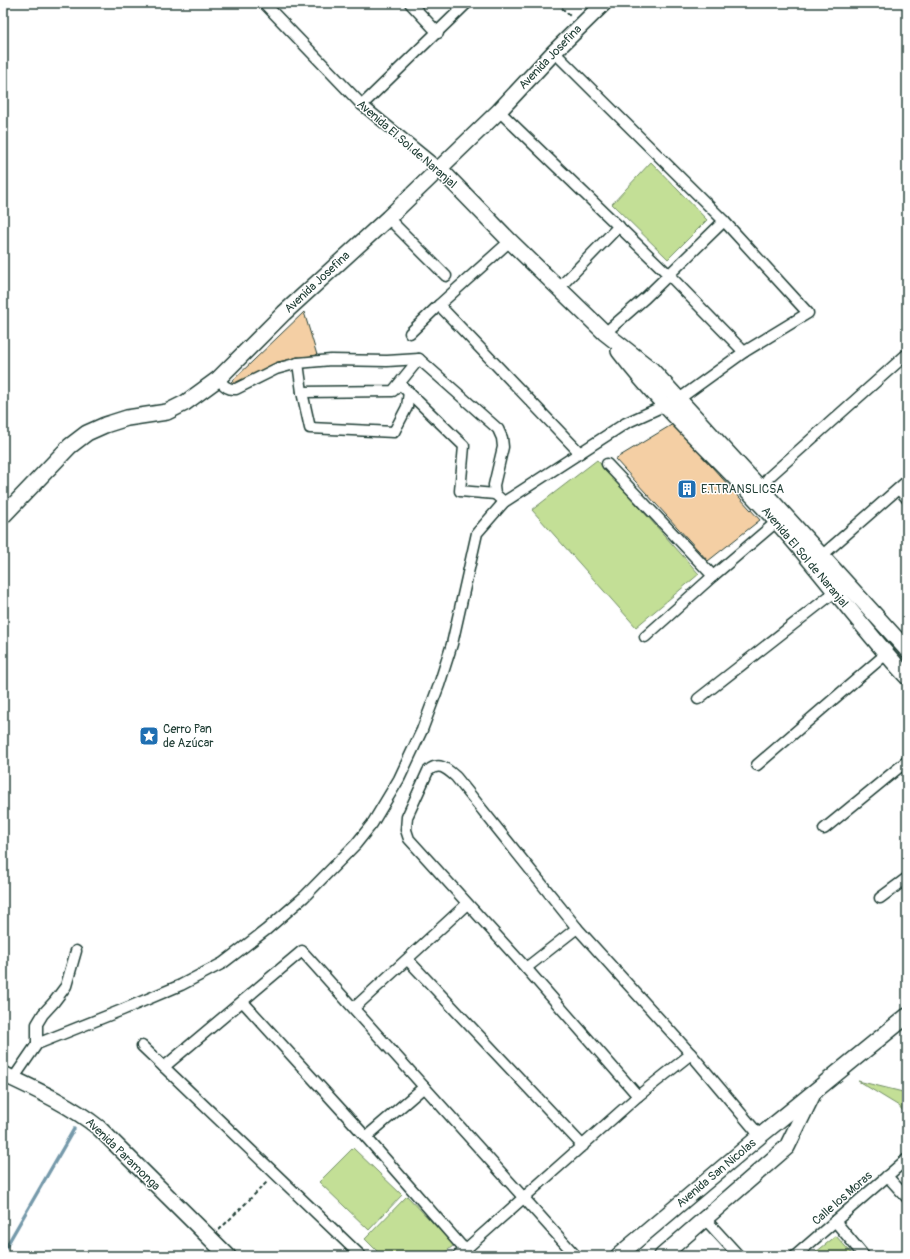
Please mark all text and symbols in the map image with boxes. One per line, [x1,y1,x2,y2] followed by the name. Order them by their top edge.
[516,22,585,93] street label: Avenida Josefina
[354,97,460,192] street label: Avenida El Sol de Naranjal
[282,248,353,316] street label: Avenida Josefina
[676,478,698,500] building icon: E.T.TRANSLICSA
[701,482,784,497] place label: E.T.TRANSLICSA
[758,504,851,611] street label: Avenida El Sol de Naranjal
[163,722,214,751] place label: Cerro Pan de Azúcar
[138,725,160,747] place icon: Cerro Pan de Azúcar
[82,1115,163,1194] street label: Avenida Paramonga
[673,1135,760,1211] street label: Avenida San Nicolas
[809,1168,876,1229] street label: Calle los Moras

